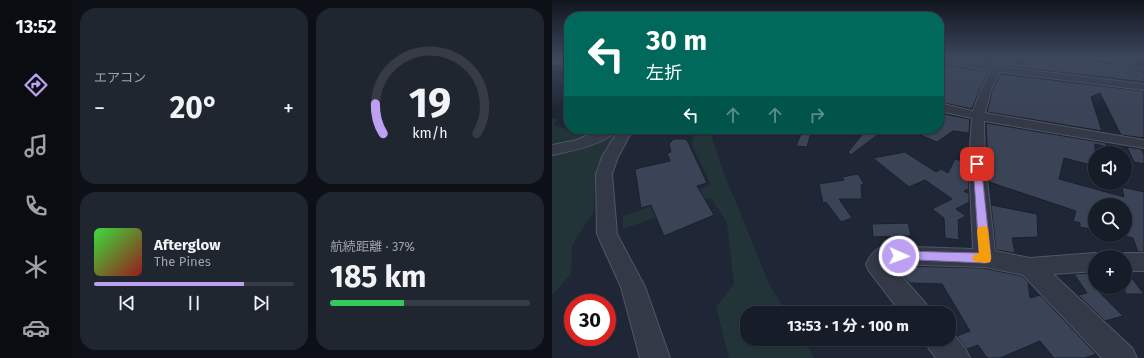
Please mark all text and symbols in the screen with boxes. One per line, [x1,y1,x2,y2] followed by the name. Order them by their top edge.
[16,16,56,38] text: 13:52
[646,24,707,57] text: 30 m
[580,28,632,80] icon: left
[646,62,682,84] text: 左折
[94,70,146,85] text: エアコン
[22,71,50,99] icon: directions
[409,78,451,128] text: 19
[170,90,218,126] text: 20°
[94,95,105,122] text: −
[283,95,294,122] text: +
[680,104,702,126] icon: left
[722,104,744,126] icon: ahead
[764,104,786,126] icon: ahead
[806,104,828,126] icon: right
[412,125,448,142] text: km/h
[22,132,50,160] icon: music
[1088,146,1132,294] map controls
[1088,146,1132,190] button: sound
[960,147,994,181] pin
[966,153,988,175] icon: arrive
[22,192,50,220] icon: phone
[1088,198,1132,242] button: search
[878,235,920,277] position arrow
[154,236,220,254] text: Afterglow
[330,239,415,254] text: 航続距離 · 37%
[1088,250,1132,294] button: +
[22,253,50,281] icon: climate
[154,254,211,269] text: The Pines
[330,259,426,295] text: 185 km
[116,292,138,314] icon: previous
[183,292,205,314] icon: pause
[250,292,272,314] icon: next
[564,294,616,346] speed limit sign: 30
[22,314,50,342] icon: car
[787,317,909,335] text: 13:53 · 1 分 · 100 m

